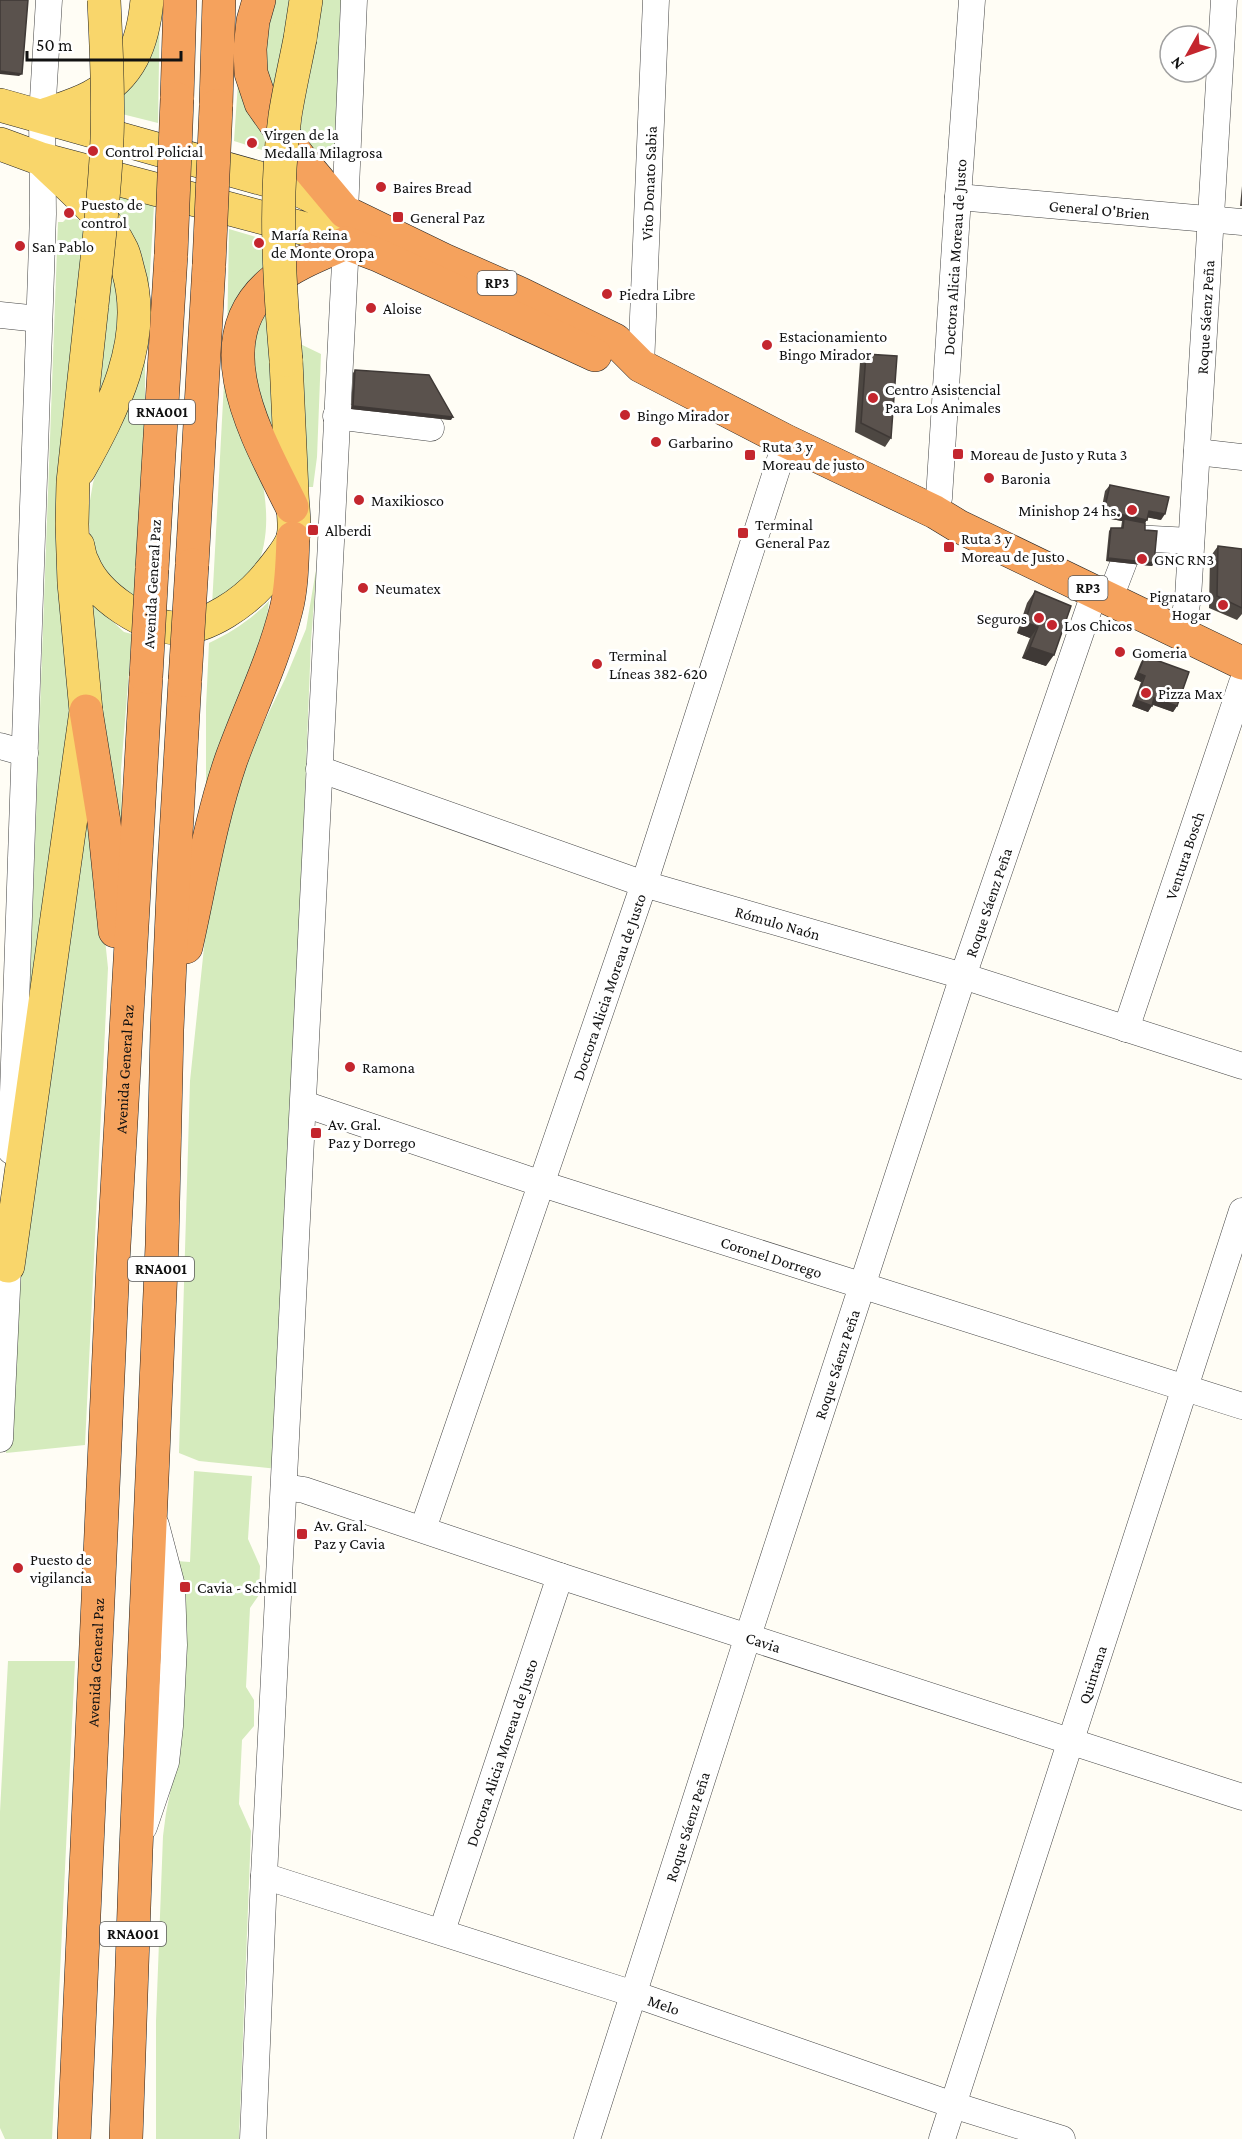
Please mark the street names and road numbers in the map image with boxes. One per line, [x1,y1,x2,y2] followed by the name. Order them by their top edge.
[638,125,659,241] street label: Vito Donato Sabia
[940,158,969,356] street label: Doctora Alicia Moreau de Justo
[1048,197,1151,222] street label: General O'Brien
[1193,259,1217,375] street label: Roque Sáenz Peña
[478,271,516,295] road number: RP3
[129,400,195,424] road number: RNA001
[140,519,164,649] street label: Avenida General Paz
[1068,576,1108,600] road number: RP3
[1162,809,1207,902] street label: Ventura Bosch
[962,845,1015,959] street label: Roque Sáenz Peña
[569,891,649,1083] street label: Doctora Alicia Moreau de Justo
[733,902,823,943] street label: Rómulo Naón
[112,1004,136,1134] street label: Avenida General Paz
[719,1233,825,1281] street label: Coronel Dorrego
[128,1257,194,1281] road number: RNA001
[811,1307,863,1421] street label: Roque Sáenz Peña
[84,1597,107,1727] street label: Avenida General Paz
[744,1628,783,1656] street label: Cavia
[1075,1643,1110,1706] street label: Quintana
[462,1657,540,1849] street label: Doctora Alicia Moreau de Justo
[661,1769,713,1884] street label: Roque Sáenz Peña
[100,1922,166,1946] road number: RNA001
[646,1991,682,2018] street label: Melo

